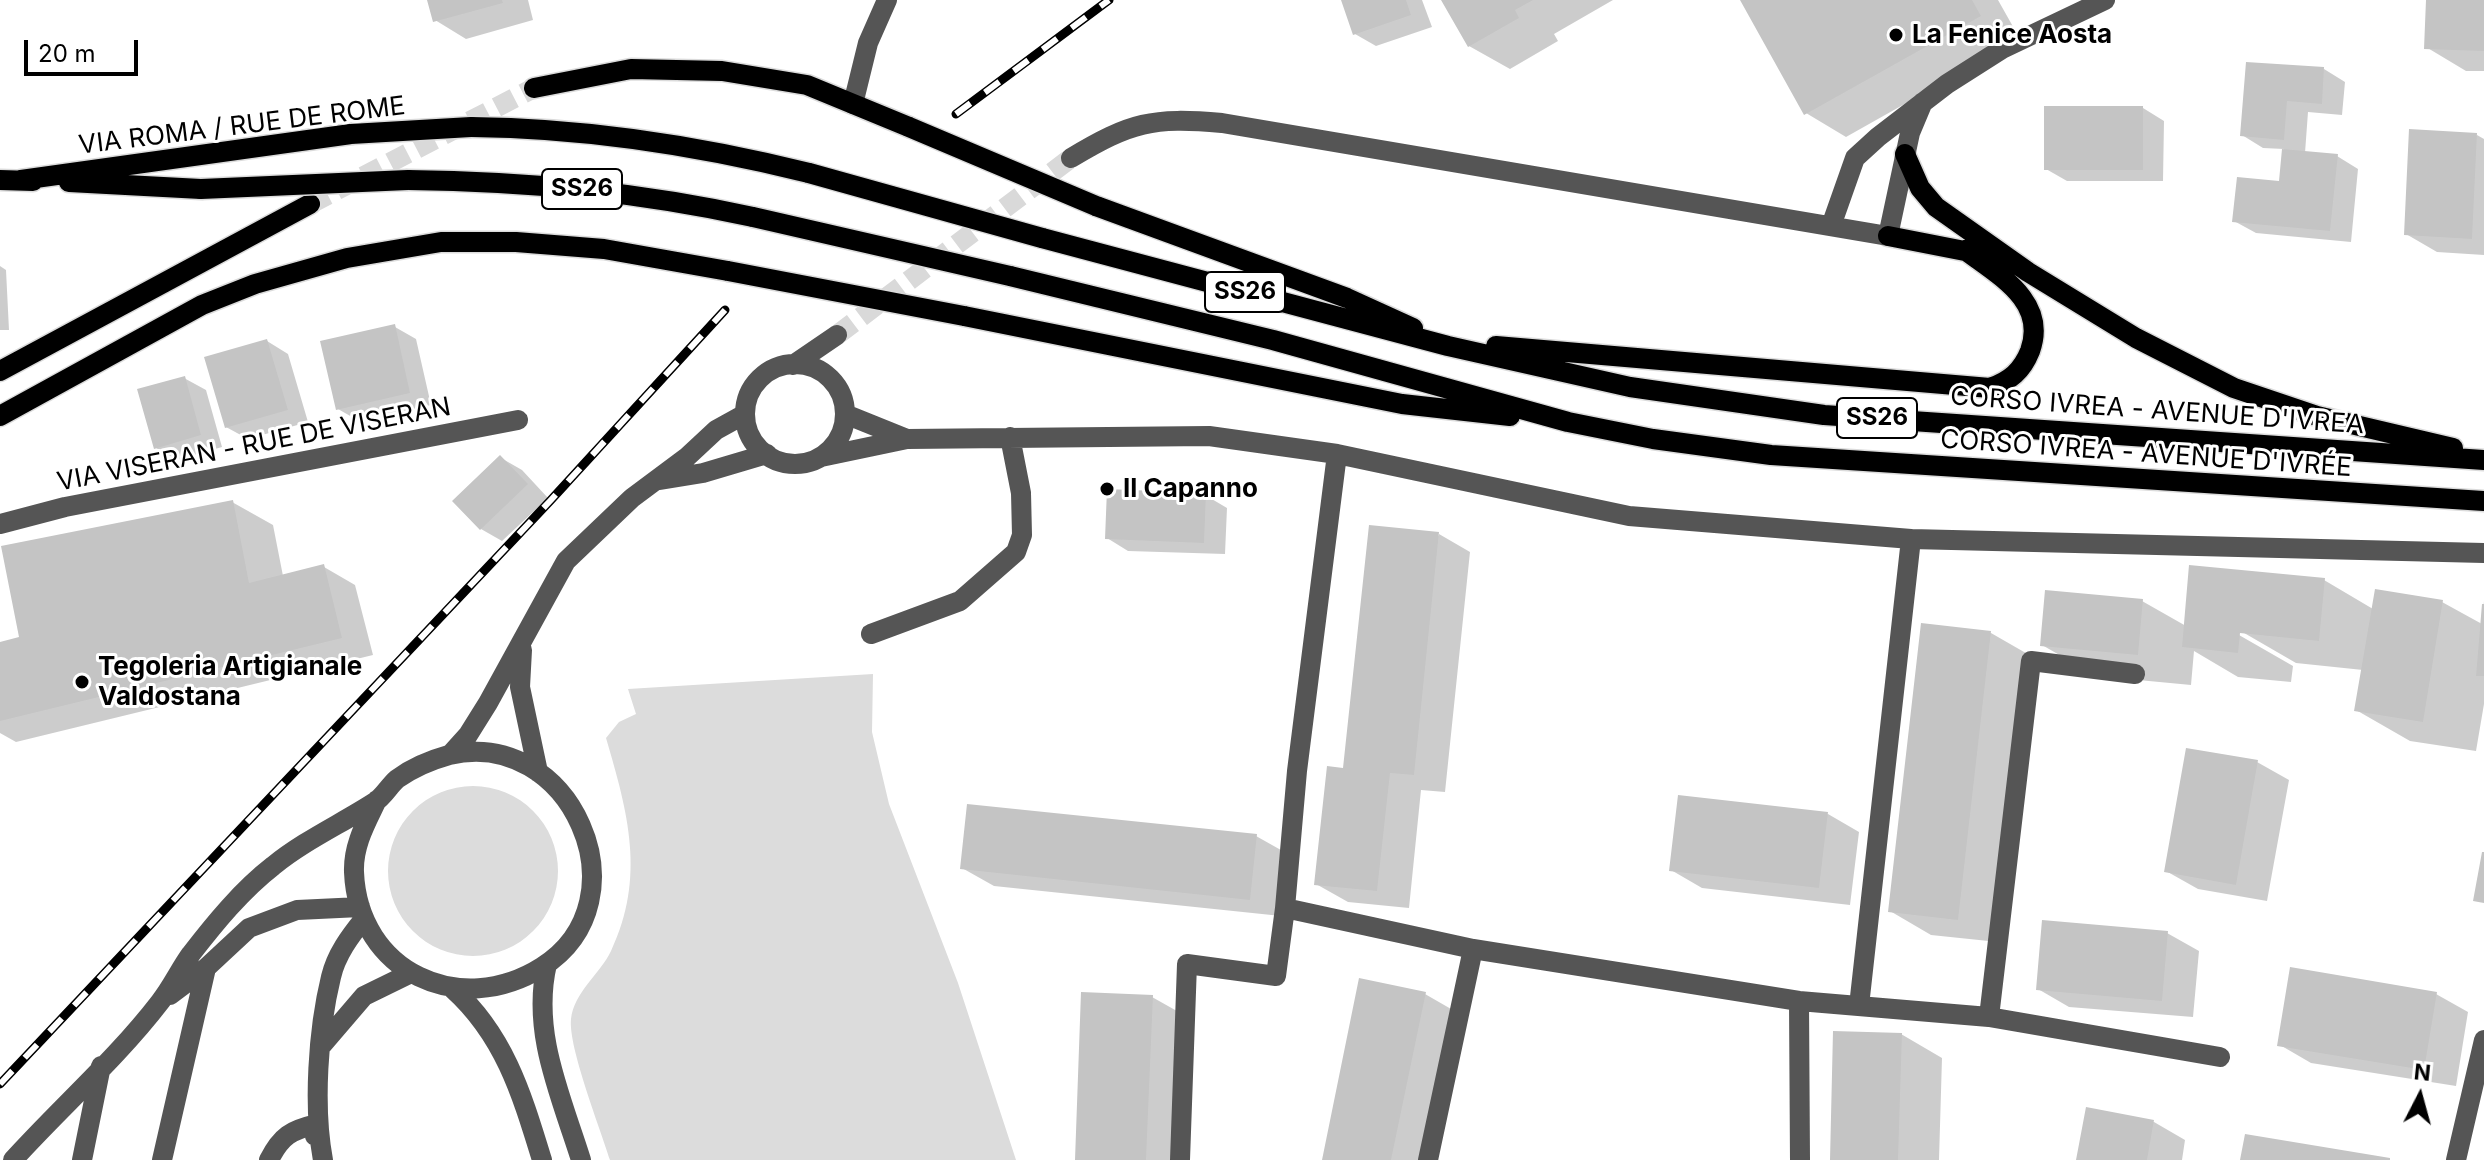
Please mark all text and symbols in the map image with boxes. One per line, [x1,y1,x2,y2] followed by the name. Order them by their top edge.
[1912,19,2112,51] place label: La Fenice Aosta
[28,24,142,74] scale bar
[1887,26,1905,44] marker: La Fenice Aosta
[38,39,96,68] text: 20 m
[77,90,407,162] street label: VIA ROMA / RUE DE ROME
[542,169,622,209] road number: SS26
[1205,272,1285,312] road number: SS26
[1949,381,2365,441] street label: CORSO IVREA - AVENUE D'IVREA
[54,391,454,499] street label: VIA VISERAN - RUE DE VISERAN
[1837,398,1917,438] road number: SS26
[1939,424,2353,484] street label: CORSO IVREA - AVENUE D'IVRÉE
[1123,473,1258,505] place label: Il Capanno
[1098,480,1116,498] marker: Il Capanno
[98,651,362,712] place label: Tegoleria Artigianale Valdostana
[73,673,91,691] marker: Tegoleria Artigianale Valdostana
[2380,1056,2460,1136] north arrow
[2413,1058,2432,1086] text: N

